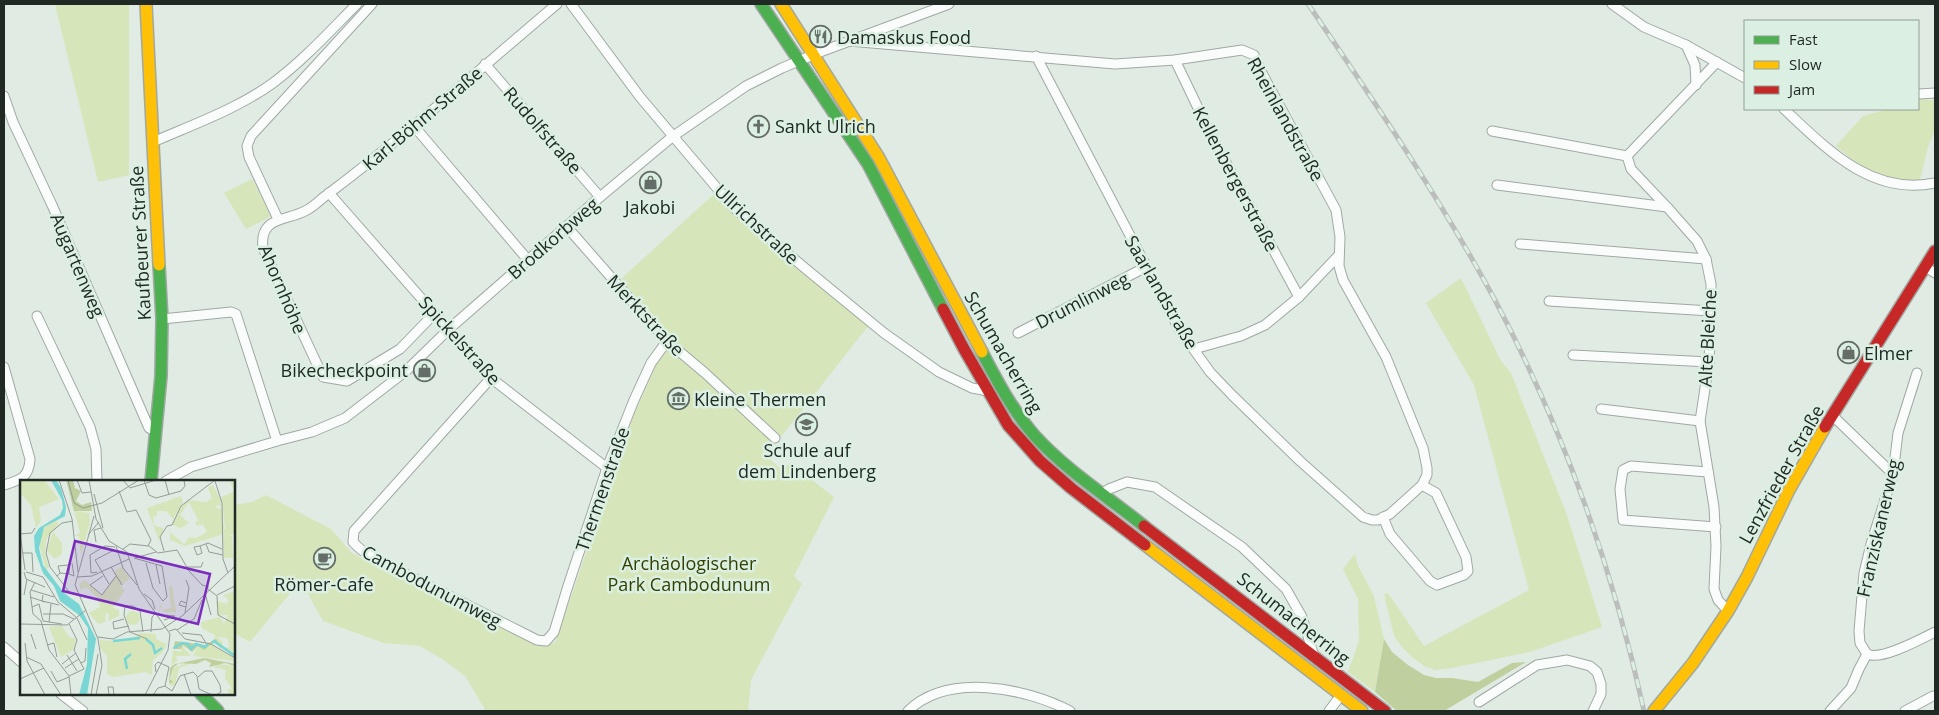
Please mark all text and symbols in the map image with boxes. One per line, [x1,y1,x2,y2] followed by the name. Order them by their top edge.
[1744,20,1919,110] legend
[809,25,833,49] restaurant icon: Damaskus Food
[837,25,971,49] place label: Damaskus Food
[1789,29,1818,49] text: Fast
[1242,53,1330,185] street label: Rheinlandstraße
[1789,54,1822,74] text: Slow
[357,61,487,175] street label: Karl-Böhm-Straße
[1787,79,1815,99] text: Jam
[498,81,588,179] street label: Rudolfstraße
[1188,102,1284,256] street label: Kellenbergerstraße
[747,114,771,138] church icon: Sankt Ulrich
[775,114,876,138] place label: Sankt Ulrich
[124,165,156,321] street label: Kaufbeurer Straße
[638,170,662,194] shop icon: Jakobi
[710,179,804,269] street label: Ullrichstraße
[502,192,604,284] street label: Brodkorbweg
[623,195,675,219] place label: Jakobi
[45,209,111,321] street label: Augartenweg
[1120,231,1204,353] street label: Saarlandstraße
[253,241,313,337] street label: Ahornhöhe
[1031,266,1133,334] street label: Drumlinweg
[602,269,690,361] street label: Merktstraße
[959,287,1049,418] street label: Schumacherring
[1692,289,1722,387] street label: Alte Bleiche
[414,290,506,390] street label: Spickelstraße
[1836,341,1860,365] shop icon: Elmer
[1864,341,1913,365] place label: Elmer
[281,358,408,382] place label: Bikecheckpoint
[412,358,436,382] shop icon: Bikecheckpoint
[666,387,690,411] museum icon: Kleine Thermen
[694,387,826,411] place label: Kleine Thermen
[1733,400,1829,548] street label: Lenzfrieder Straße
[795,413,819,437] school or university icon: Schule auf dem Lindenberg
[570,424,634,554] street label: Thermenstraße
[738,438,876,483] place label: Schule auf dem Lindenberg
[1850,456,1906,599] street label: Franziskanerweg
[20,480,235,695] inset map
[358,539,506,633] street label: Cambodunumweg
[312,547,336,571] cafe icon: Römer-Cafe
[608,551,770,596] park label: Archäologischer Park Cambodunum
[1233,566,1356,670] street label: Schumacherring
[274,572,374,596] place label: Römer-Cafe

